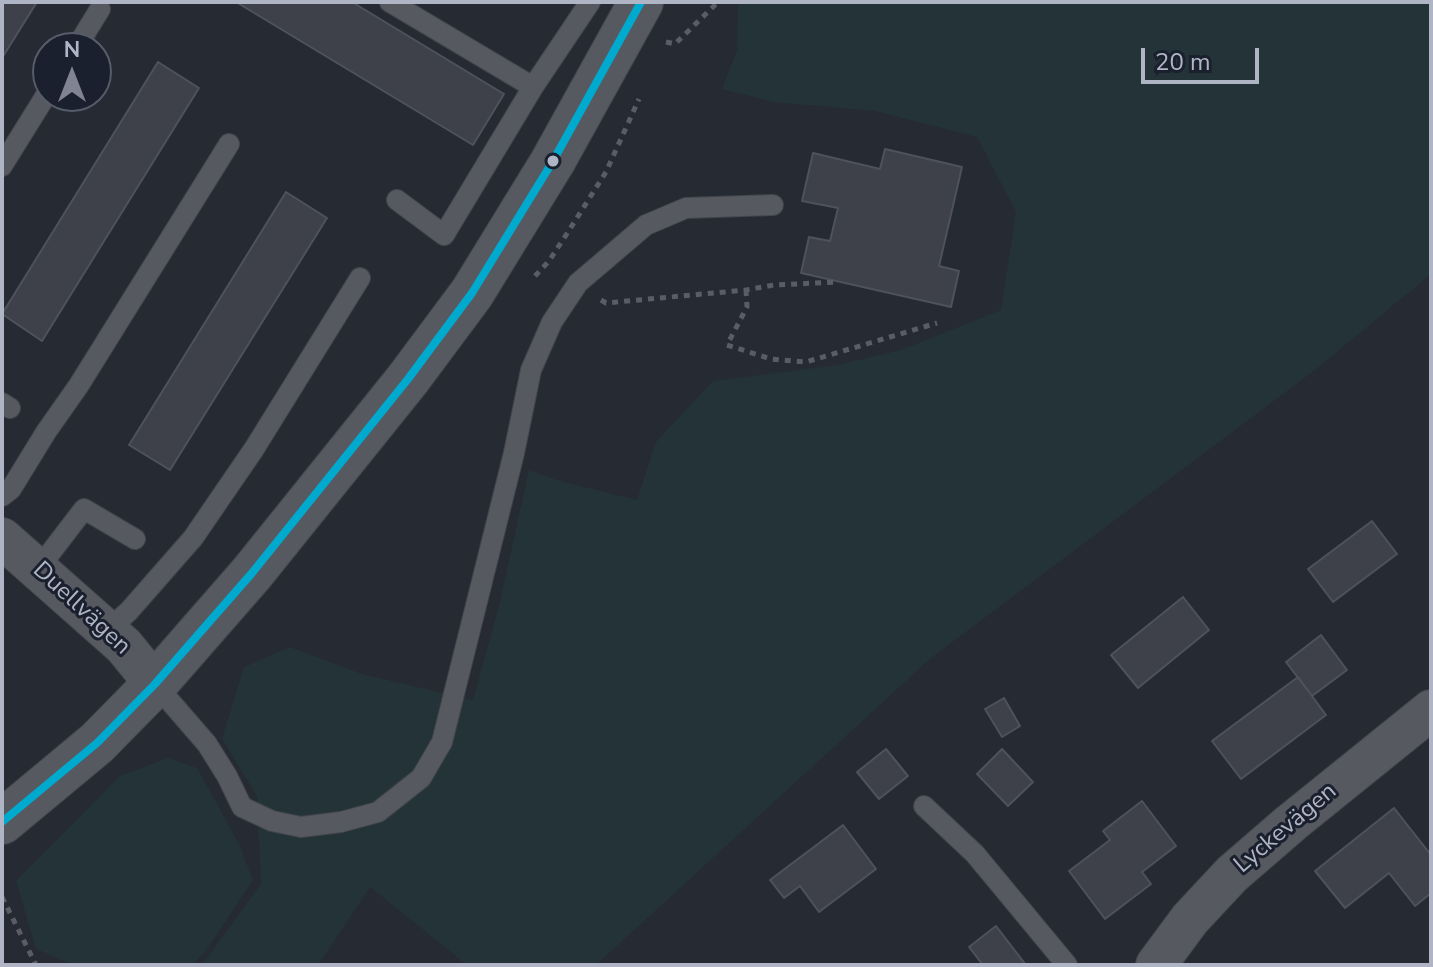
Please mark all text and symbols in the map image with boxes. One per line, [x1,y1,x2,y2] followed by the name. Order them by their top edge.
[32,32,112,112] north arrow
[1145,32,1263,82] scale bar
[64,35,80,65] text: N
[1155,46,1211,78] text: 20 m
[545,153,561,169] unlabelled marker
[26,556,136,662] street label: Duellvägen
[1229,778,1343,880] street label: Lyckevägen

